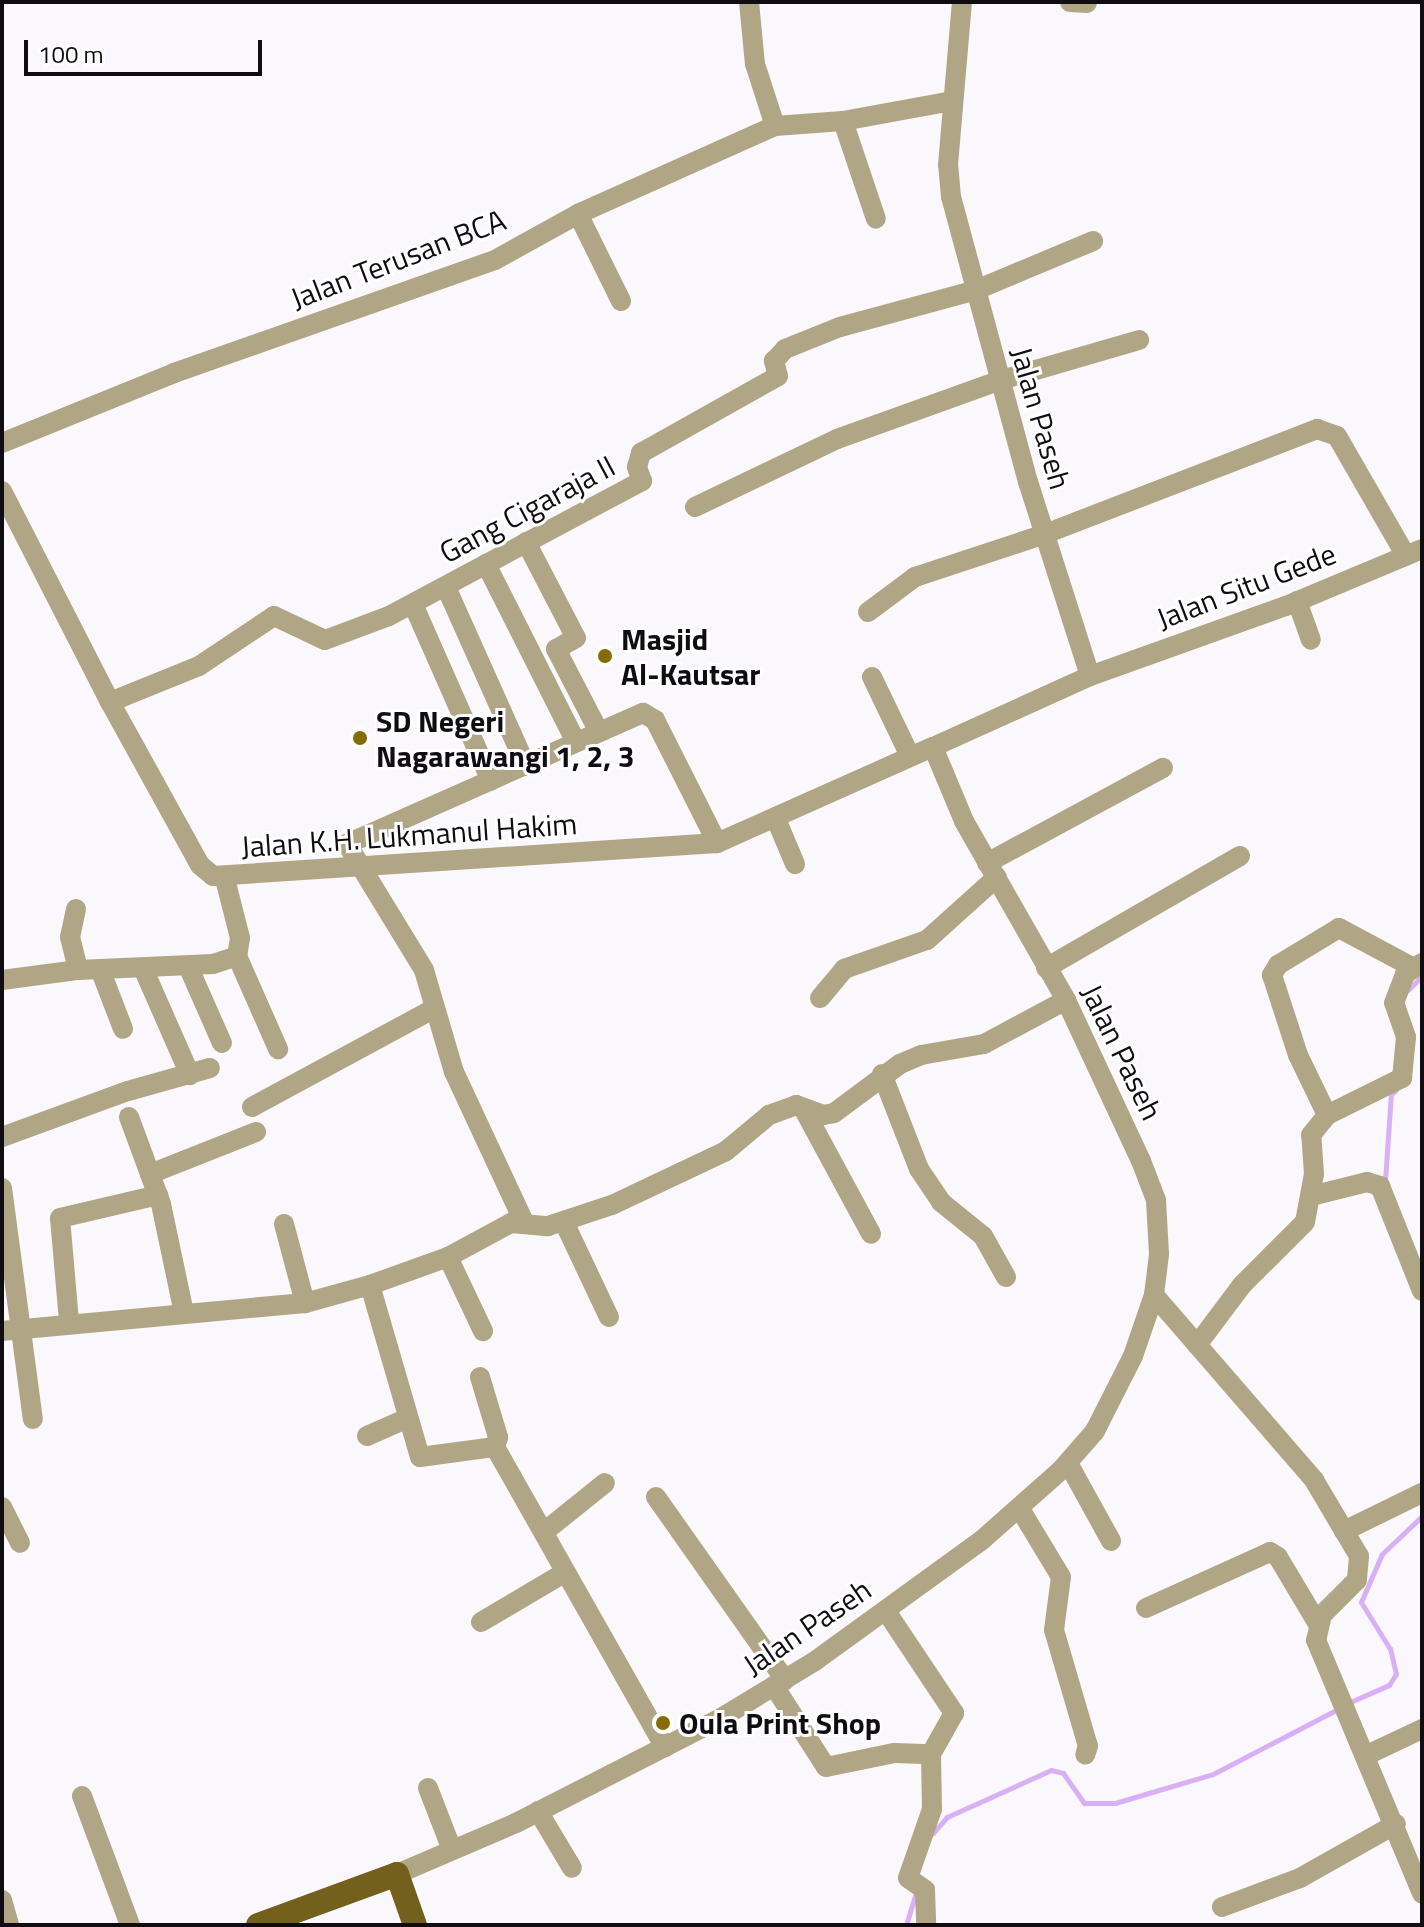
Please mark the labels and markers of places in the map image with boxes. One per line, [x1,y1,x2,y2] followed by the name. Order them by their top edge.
[621,621,761,692] place label: Masjid Al-Kautsar
[596,647,614,665] marker: Masjid Al-Kautsar
[376,703,635,774] place label: SD Negeri Nagarawangi 1, 2, 3
[351,729,369,747] marker: SD Negeri Nagarawangi 1, 2, 3
[679,1705,881,1741] place label: Oula Print Shop
[654,1714,672,1732] marker: Oula Print Shop

